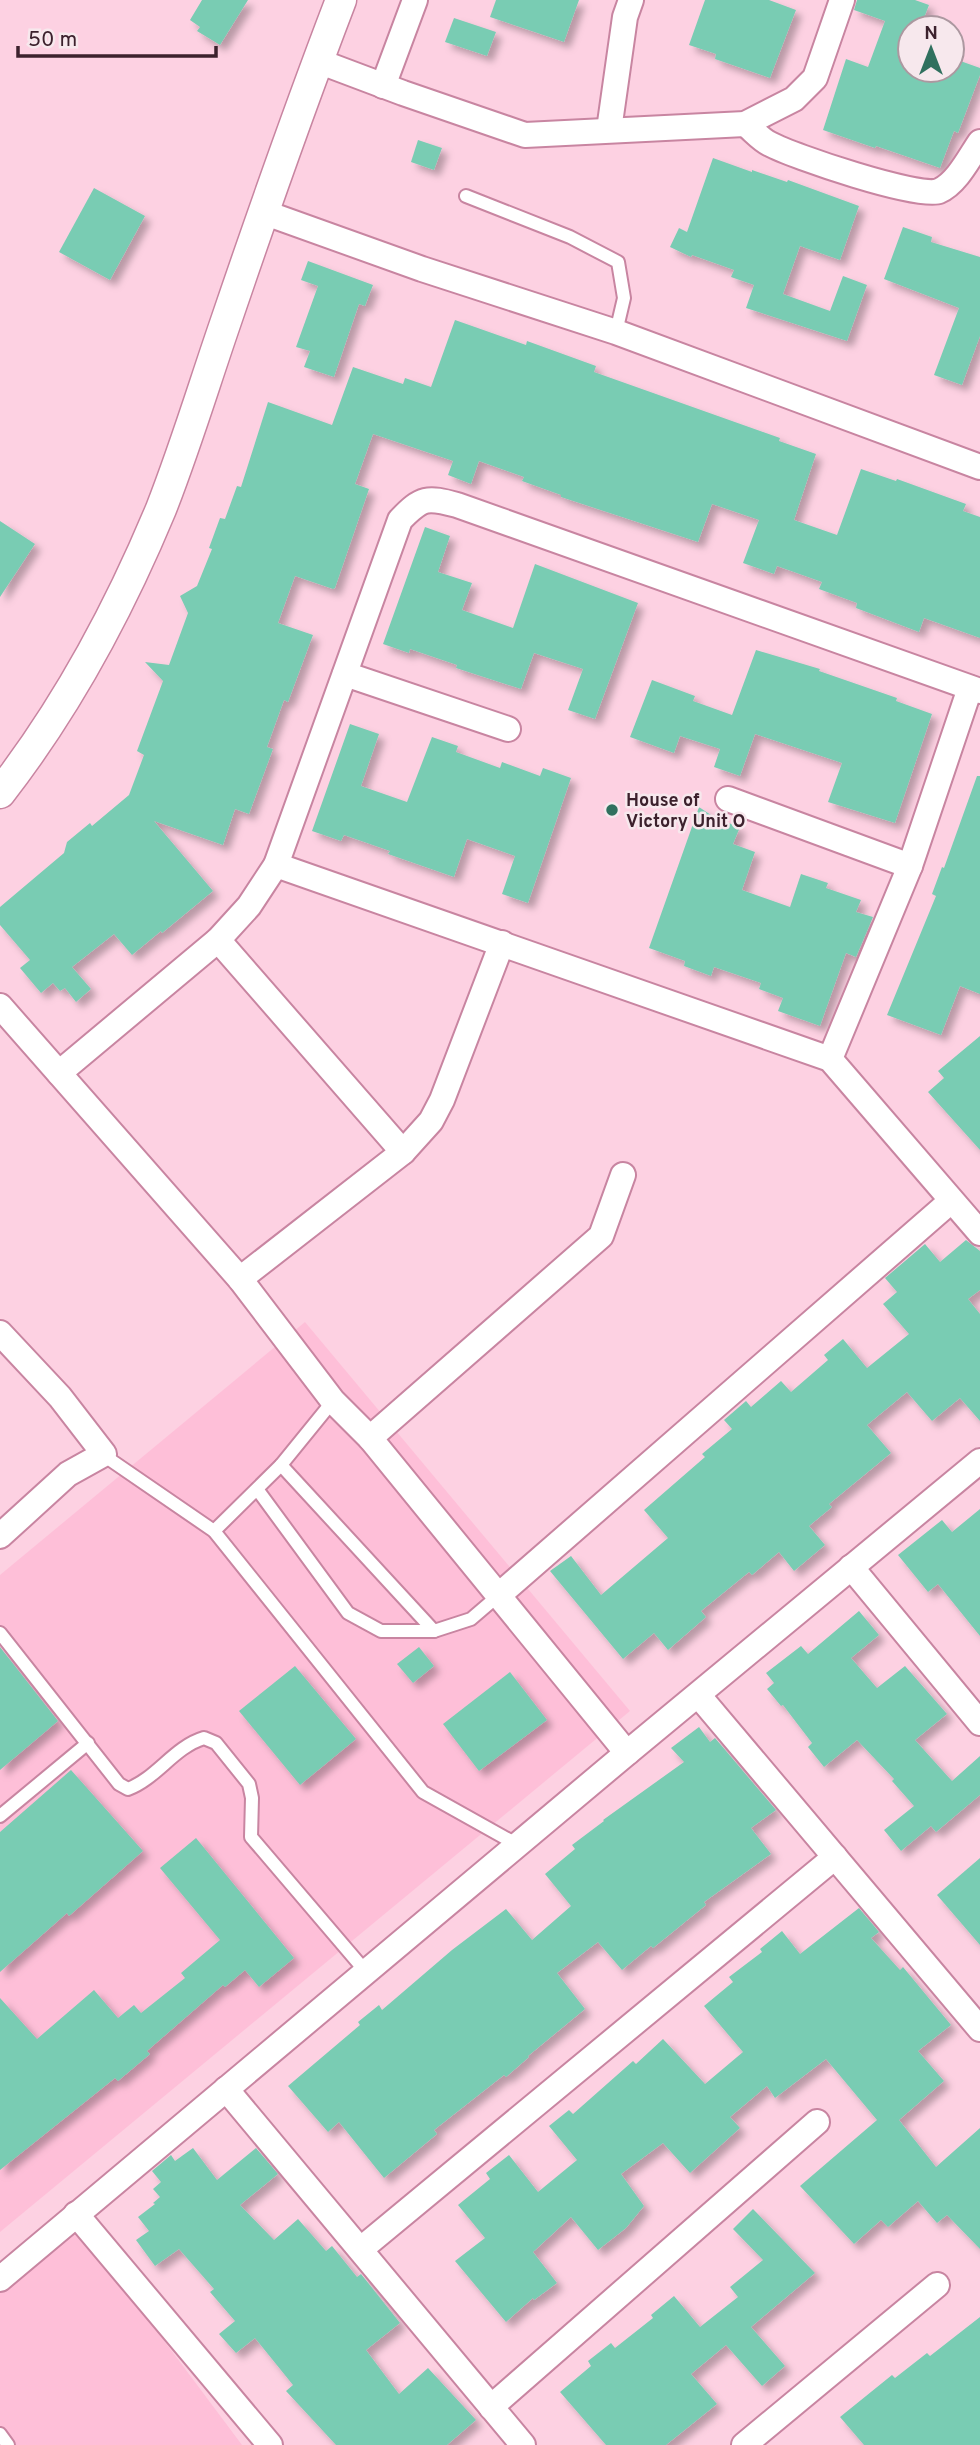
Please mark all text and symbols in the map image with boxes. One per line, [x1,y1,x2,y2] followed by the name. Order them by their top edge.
[18,14,215,58] scale bar
[896,14,966,84] north arrow
[924,22,938,46] text: N
[28,27,77,54] text: 50 m
[626,790,746,834] place label: House of Victory Unit O
[604,802,620,818] marker: House of Victory Unit O

